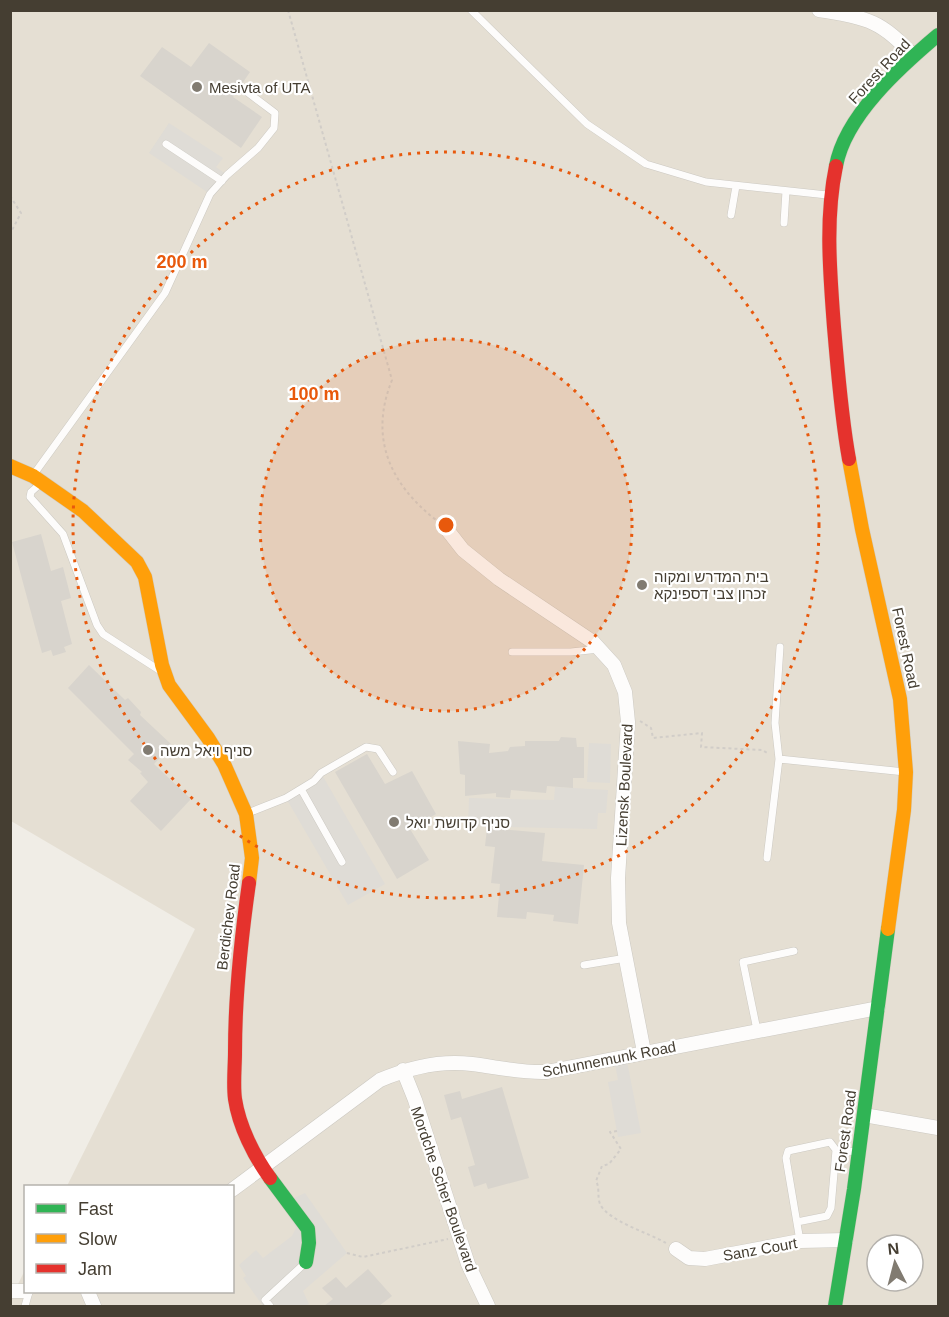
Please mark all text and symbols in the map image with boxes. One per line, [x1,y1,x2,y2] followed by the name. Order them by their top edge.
[845,35,913,107] street label: Forest Road
[209,79,310,96] place label: Mesivta of UTA
[190,80,204,94] marker: Mesivta of UTA
[156,252,208,272] text: 200 m
[288,384,340,404] text: 100 m
[436,515,456,535] centre of rings
[654,568,769,602] place label: בית המדרש ומקוה זכרון צבי דספינקא
[635,578,649,592] marker: בית המדרש ומקוה זכרון צבי דספינקא
[889,606,923,690] street label: Forest Road
[612,723,636,847] street label: Lizensk Boulevard
[160,742,253,759] place label: סניף ויאל משה
[141,743,155,757] marker: סניף ויאל משה
[406,814,510,831] place label: סניף קדושת יואל
[387,815,401,829] marker: סניף קדושת יואל
[213,863,243,971] street label: Berdichev Road
[541,1038,677,1080] street label: Schunnemunk Road
[831,1089,859,1173] street label: Forest Road
[408,1104,480,1274] street label: Mordche Scher Boulevard
[24,1185,234,1293] legend
[78,1199,113,1219] text: Fast
[78,1229,118,1249] text: Slow
[865,1233,925,1293] north arrow
[722,1234,799,1264] street label: Sanz Court
[887,1240,900,1258] text: N
[78,1259,112,1279] text: Jam

